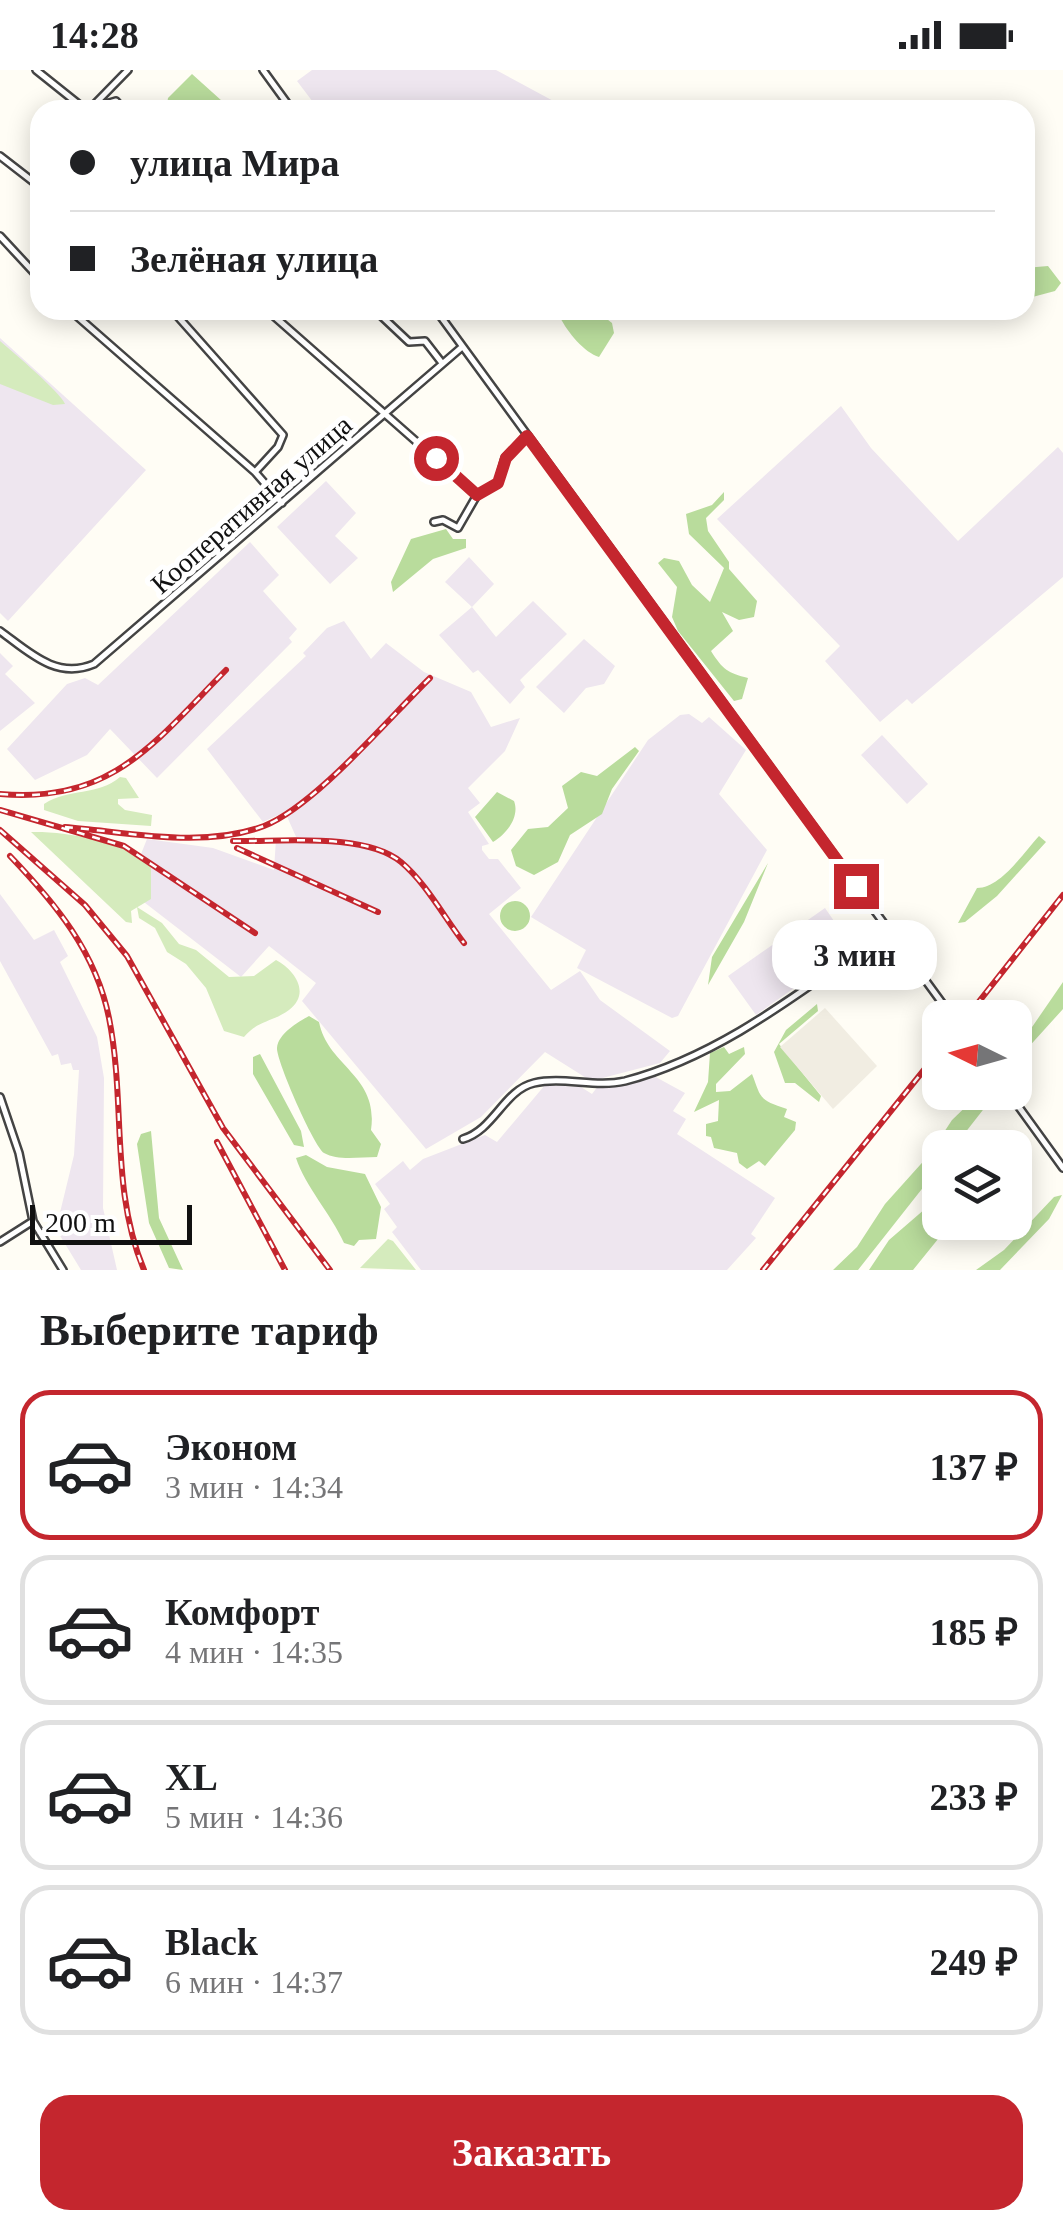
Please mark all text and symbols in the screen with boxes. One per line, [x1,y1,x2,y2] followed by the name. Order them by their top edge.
[50,14,139,56] text: 14:28
[130,142,340,184] text: улица Мира
[130,238,378,280] text: Зелёная улица
[145,409,358,600] street label: Кооперативная улица
[414,436,459,481] route start
[834,864,879,909] route end
[774,921,938,991] callout: 3 мин
[813,937,896,973] text: 3 мин
[922,1000,1032,1110] north arrow
[922,1000,1032,1240] map controls
[922,1130,1032,1240] button: layers
[30,1200,192,1244] scale bar
[45,1207,116,1238] text: 200 m
[40,1305,379,1355] text: Выберите тариф
[45,1420,135,1510] icon: car
[165,1426,297,1468] text: Эконом
[929,1446,1018,1488] text: 137 ₽
[165,1469,343,1505] text: 3 мин · 14:34
[45,1585,135,1675] icon: car
[165,1591,319,1633] text: Комфорт
[929,1611,1018,1653] text: 185 ₽
[165,1634,343,1670] text: 4 мин · 14:35
[45,1750,135,1840] icon: car
[165,1756,218,1798] text: XL
[929,1776,1018,1818] text: 233 ₽
[165,1799,343,1835] text: 5 мин · 14:36
[45,1915,135,2005] icon: car
[165,1921,258,1963] text: Black
[929,1941,1018,1983] text: 249 ₽
[165,1964,343,2000] text: 6 мин · 14:37
[40,2095,1023,2210] button: Заказать

